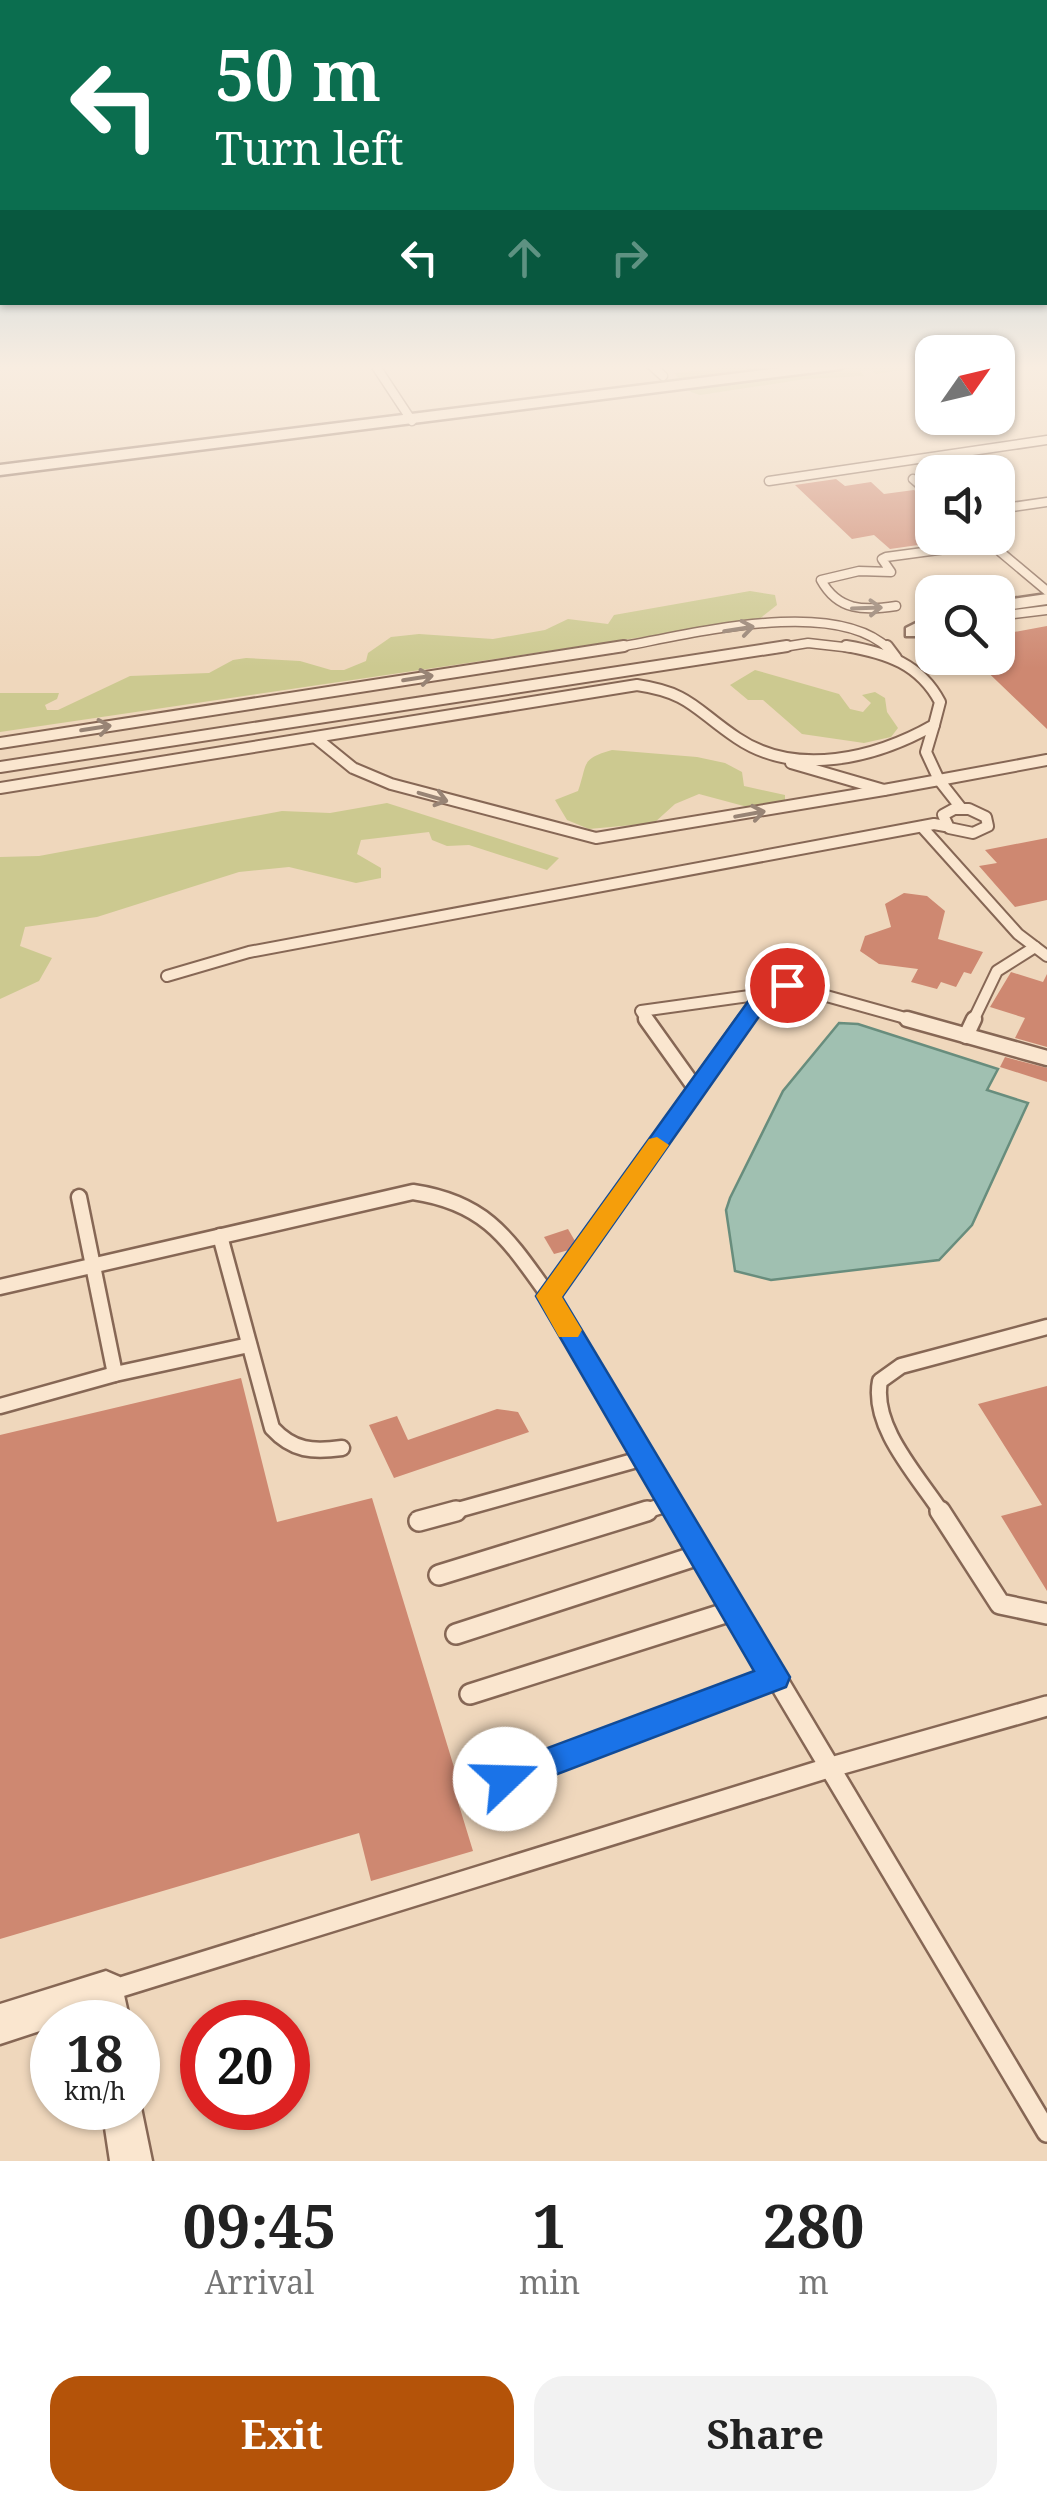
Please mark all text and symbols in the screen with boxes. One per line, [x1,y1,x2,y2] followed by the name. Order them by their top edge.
[215,26,381,122] text: 50 m
[50,40,180,170] icon: left
[215,117,404,178] text: Turn left
[392,230,447,285] icon: left
[497,230,552,285] icon: ahead
[602,230,657,285] icon: right
[915,335,1015,435] north arrow
[915,335,1015,675] map controls
[915,455,1015,555] button: sound
[915,575,1015,675] button: search
[850,599,883,618] one-way arrow
[722,619,754,637] one-way arrow
[401,669,433,687] one-way arrow
[80,718,112,737] one-way arrow
[417,788,448,807] one-way arrow
[734,804,766,823] one-way arrow
[745,943,830,1028] pin
[760,958,815,1013] icon: arrive
[453,1727,557,1831] position arrow
[180,2000,310,2130] speed limit sign: 20
[67,2019,123,2087] text: 18
[64,2073,126,2107] text: km/h
[183,2184,336,2266] text: 09:45
[533,2184,567,2266] text: 1
[763,2184,864,2266] text: 280
[205,2260,314,2303] text: Arrival
[519,2260,580,2303] text: min
[798,2260,829,2303] text: m
[50,2376,514,2491] button: Exit
[534,2376,997,2491] button: Share

